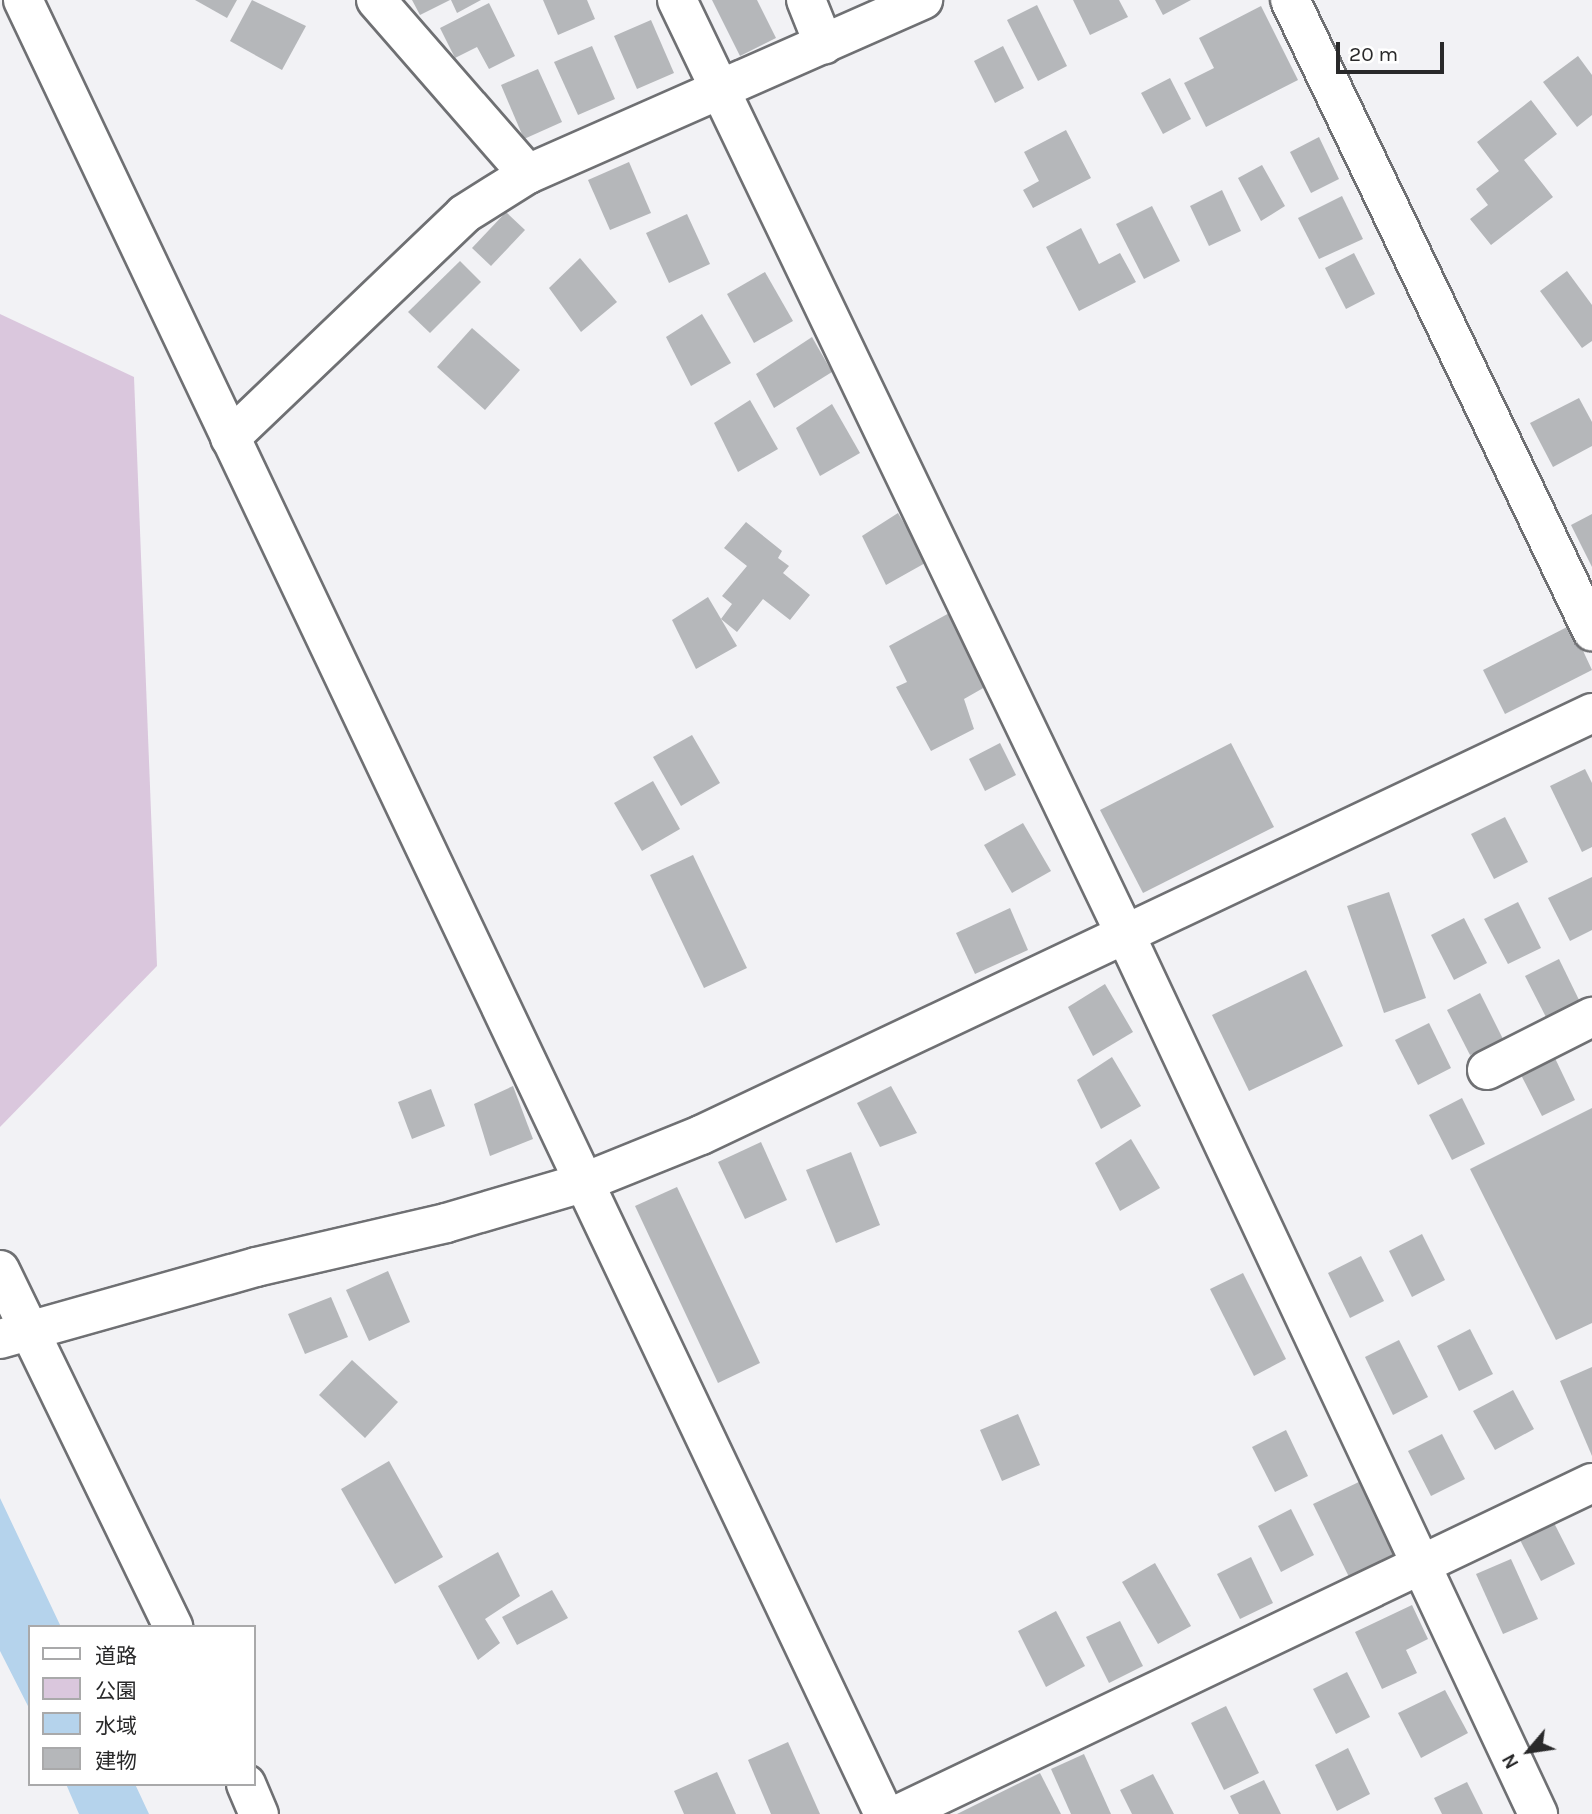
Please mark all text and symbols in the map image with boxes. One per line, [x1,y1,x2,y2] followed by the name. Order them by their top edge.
[1340,28,1448,72] scale bar
[1349,42,1398,66] text: 20 m
[28,1625,256,1786] legend
[95,1644,137,1668] text: 道路
[95,1679,137,1703] text: 公園
[95,1714,137,1738] text: 水域
[1494,1716,1564,1786] north arrow
[95,1749,137,1773] text: 建物
[1498,1750,1524,1772] text: N

